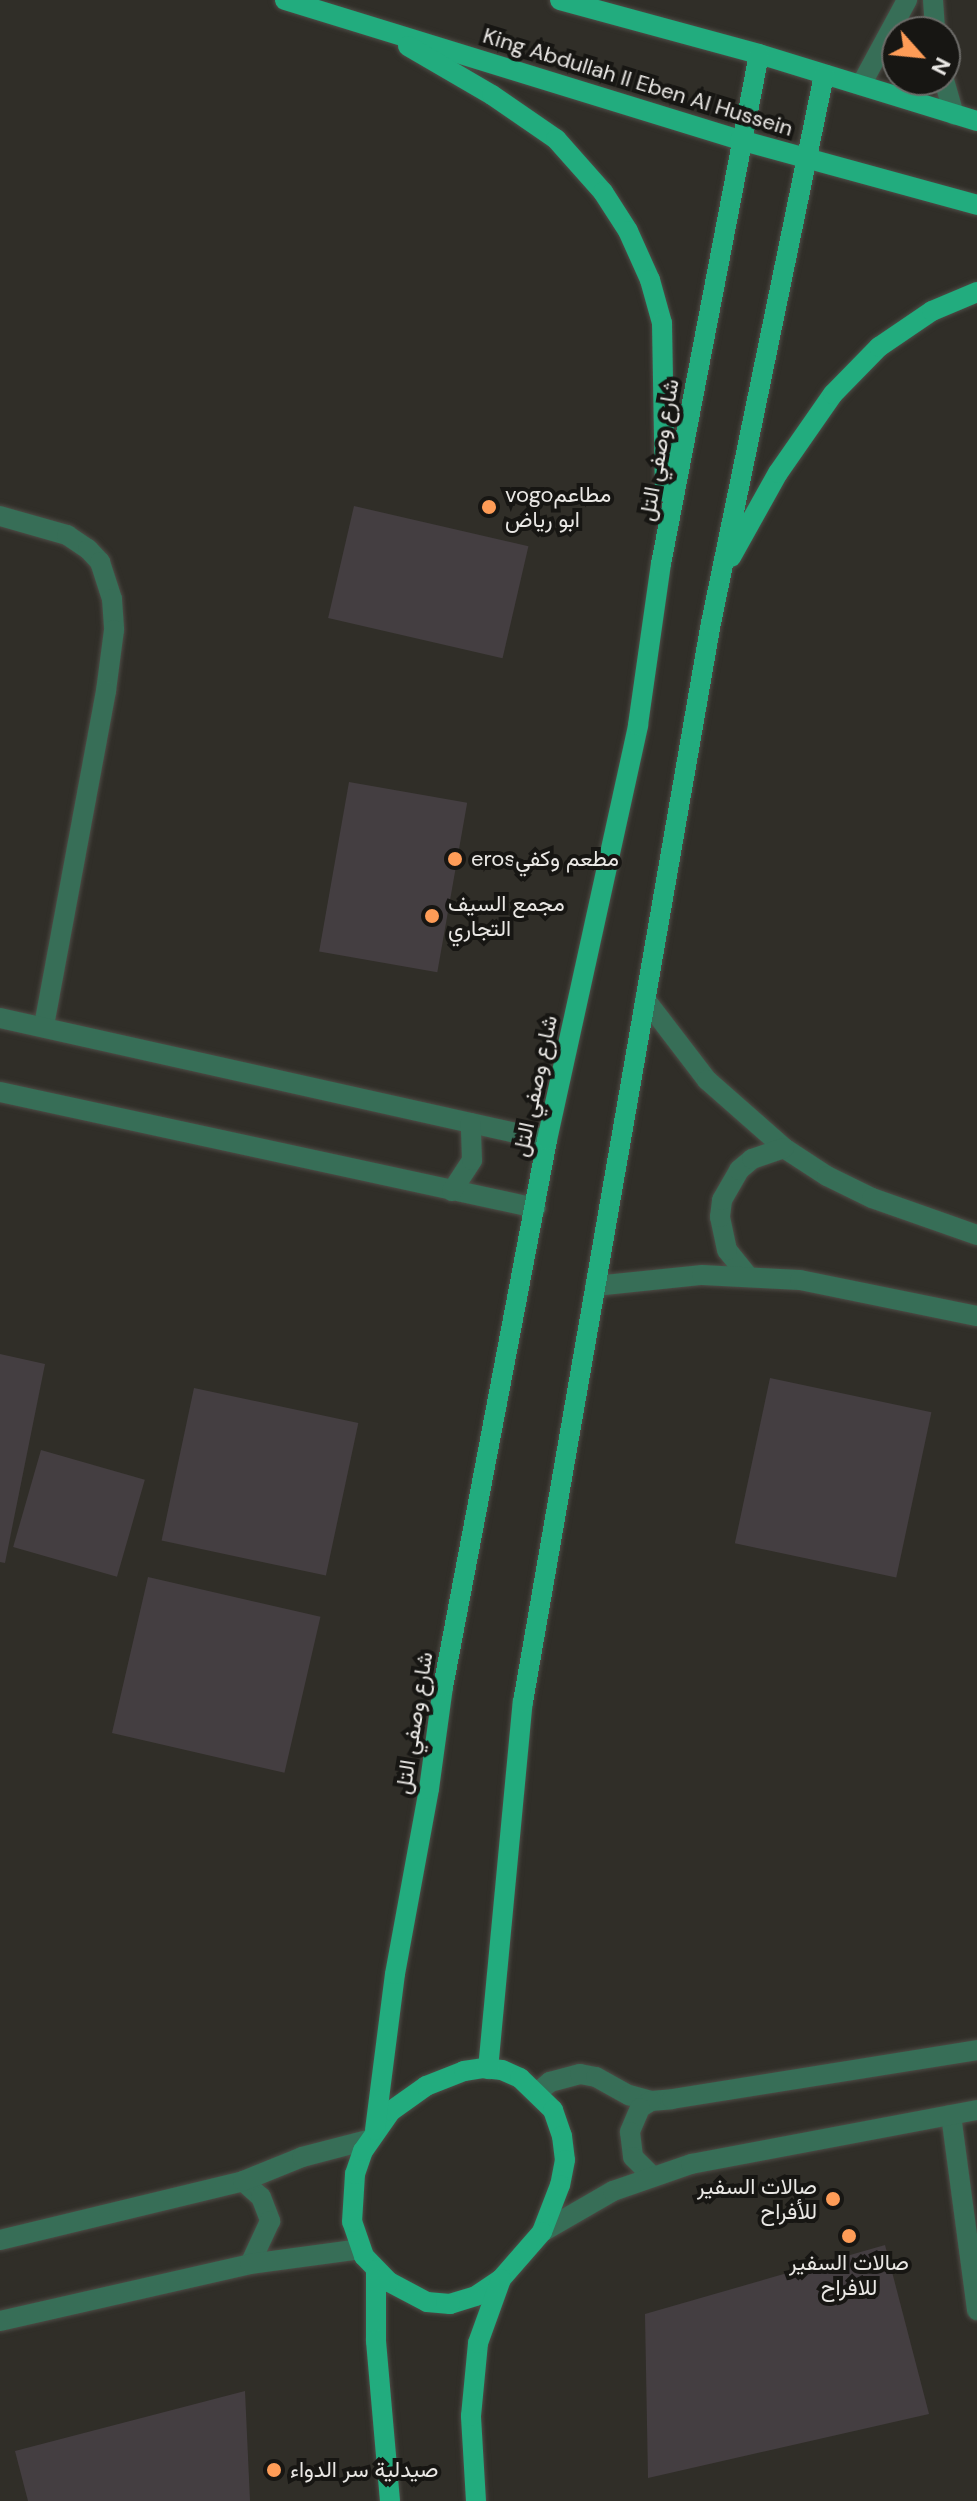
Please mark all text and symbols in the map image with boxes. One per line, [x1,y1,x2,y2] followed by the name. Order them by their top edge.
[881,16,961,96] north arrow
[480,22,796,142] street label: King Abdullah II Eben Al Hussein
[924,52,958,80] text: N
[634,377,684,523] street label: شارع وصفي التل
[505,481,611,532] place label: vogoمطاعم ابو رياض
[480,498,498,516] marker: vogoمطاعم ابو رياض
[471,846,619,872] place label: erosمطعم وكفي
[446,850,464,868] marker: erosمطعم وكفي
[448,890,565,942] place label: مجمع السيف التجاري
[423,907,441,925] marker: مجمع السيف التجاري
[507,1013,563,1159] street label: شارع وصفي التل
[390,1650,438,1796] street label: شارع وصفي التل
[697,2173,817,2224] place label: صالات السفير للأفراح
[824,2190,842,2208] marker: صالات السفير للأفراح
[840,2227,858,2245] marker: صالات السفير للافراح
[789,2249,909,2300] place label: صالات السفير للافراح
[290,2457,438,2483] place label: صيدلية سر الدواء
[265,2461,283,2479] marker: صيدلية سر الدواء

